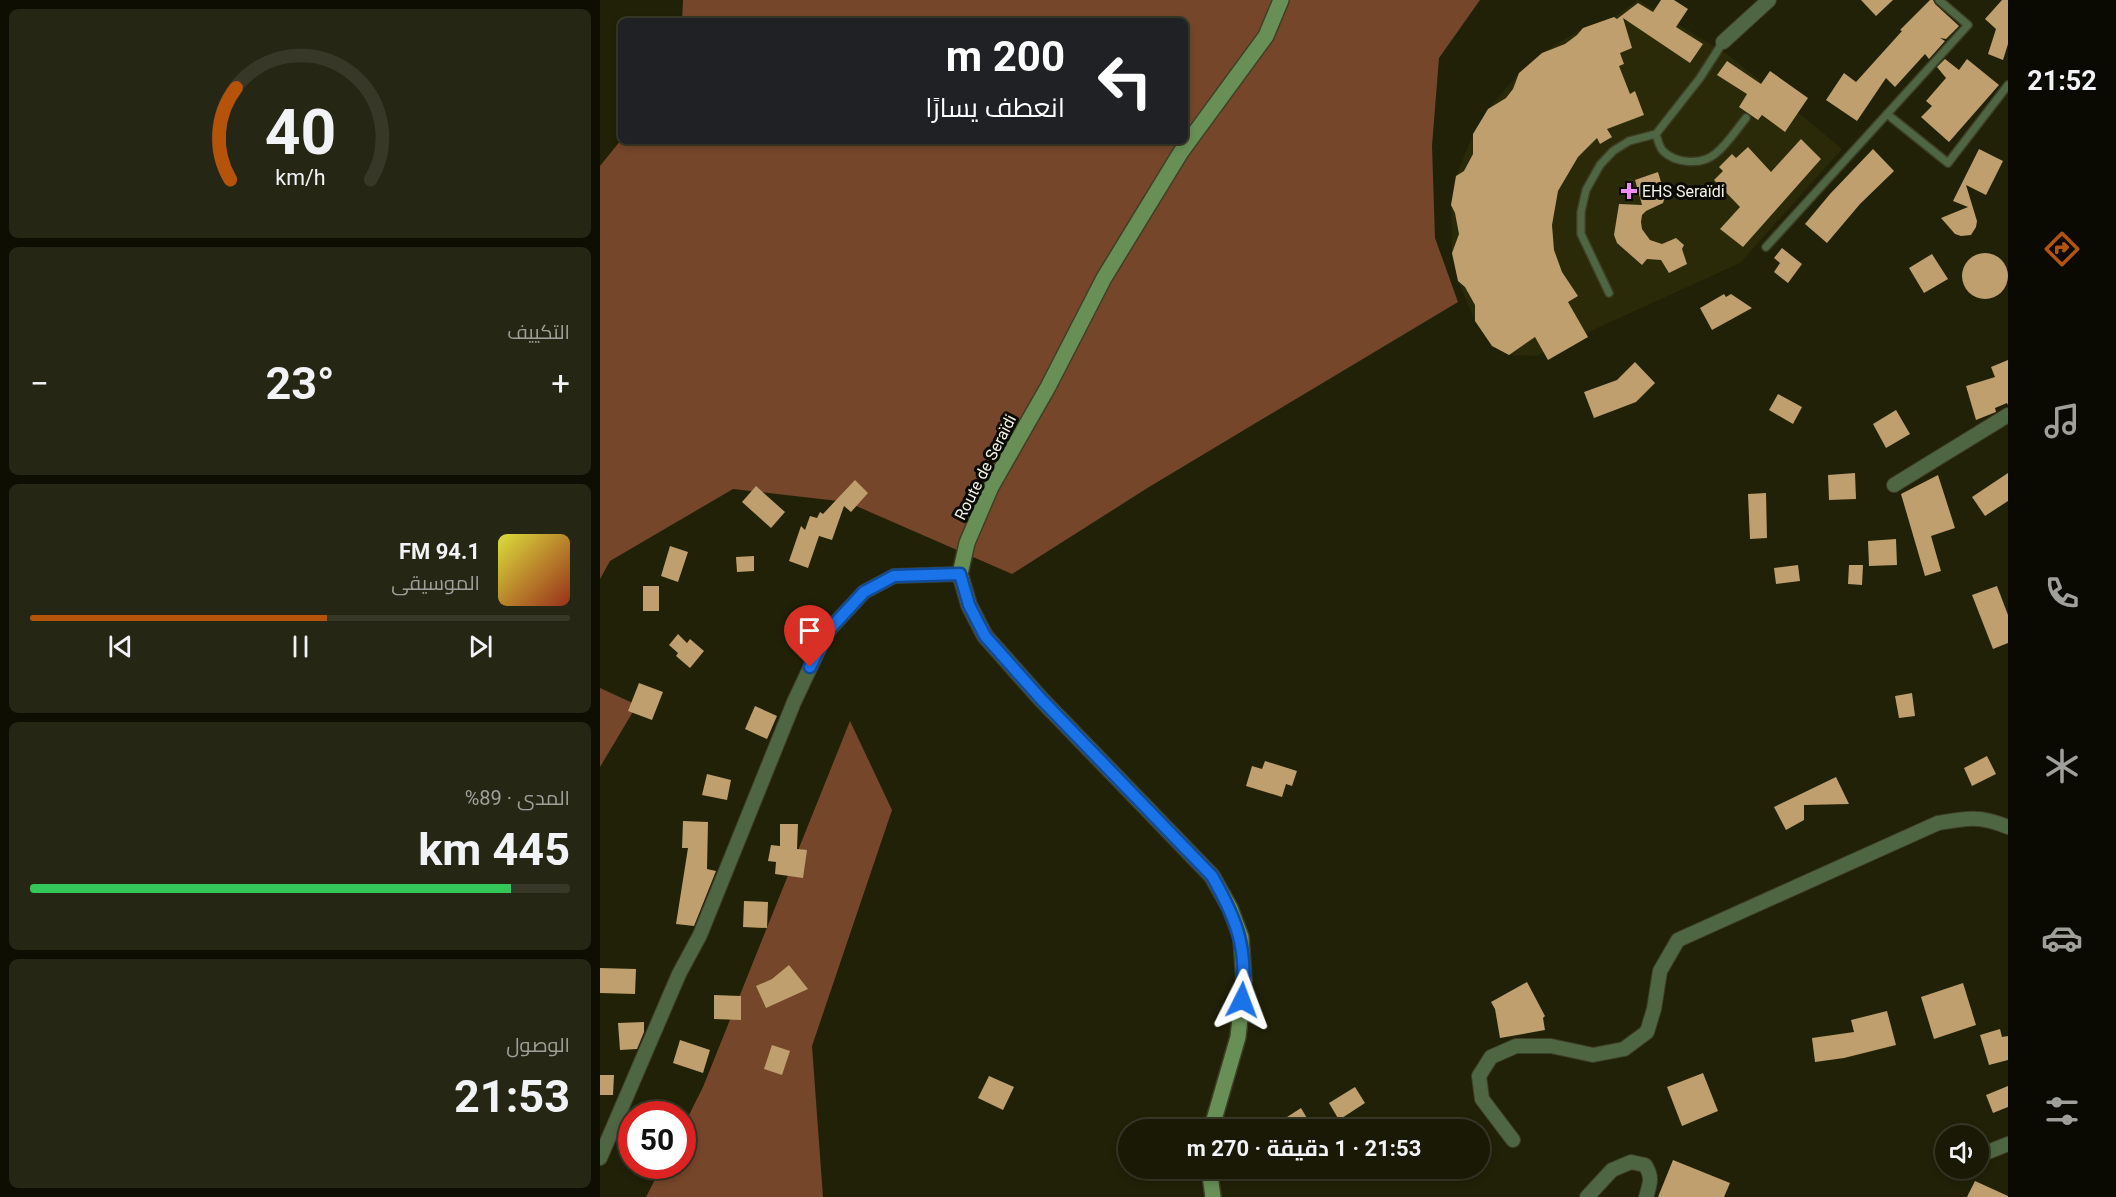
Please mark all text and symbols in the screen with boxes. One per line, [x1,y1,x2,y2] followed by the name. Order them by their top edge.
[946,32,1065,81] text: 200 m
[1086,42,1164,120] icon: left
[2027,65,2097,97] text: 21:52
[925,92,1065,124] text: انعطف يسارًا
[264,96,336,169] text: 40
[275,166,325,191] text: km/h
[1620,182,1638,200] marker: EHS Seraïdi
[1642,182,1725,201] place label: EHS Seraïdi
[2041,228,2083,270] icon: directions
[507,320,570,344] text: التكييف
[265,357,335,410] text: 23°
[30,364,49,403] text: −
[551,364,570,403] text: +
[2041,400,2083,442] icon: music
[951,411,1020,523] street label: Route de Seraïdi
[399,539,480,564] text: 94.1 FM
[391,571,480,595] text: الموسيقى
[2041,572,2083,614] icon: phone
[784,605,835,667] pin
[793,614,826,647] icon: arrive
[104,630,137,663] icon: previous
[284,630,317,663] icon: pause
[464,630,497,663] icon: next
[2041,745,2083,787] icon: climate
[465,786,570,810] text: المدى · 89%
[418,823,570,876] text: 445 km
[2041,917,2083,959] icon: car
[1210,968,1274,1032] position arrow
[506,1033,570,1057] text: الوصول
[454,1070,570,1123] text: 21:53
[2041,1090,2083,1132] icon: filters
[618,1101,696,1179] speed limit sign: 50
[1935,1125,1989,1179] map controls
[1935,1125,1989,1179] button: sound
[1187,1136,1421,1161] text: 21:53 · 1 دقيقة · 270 m

